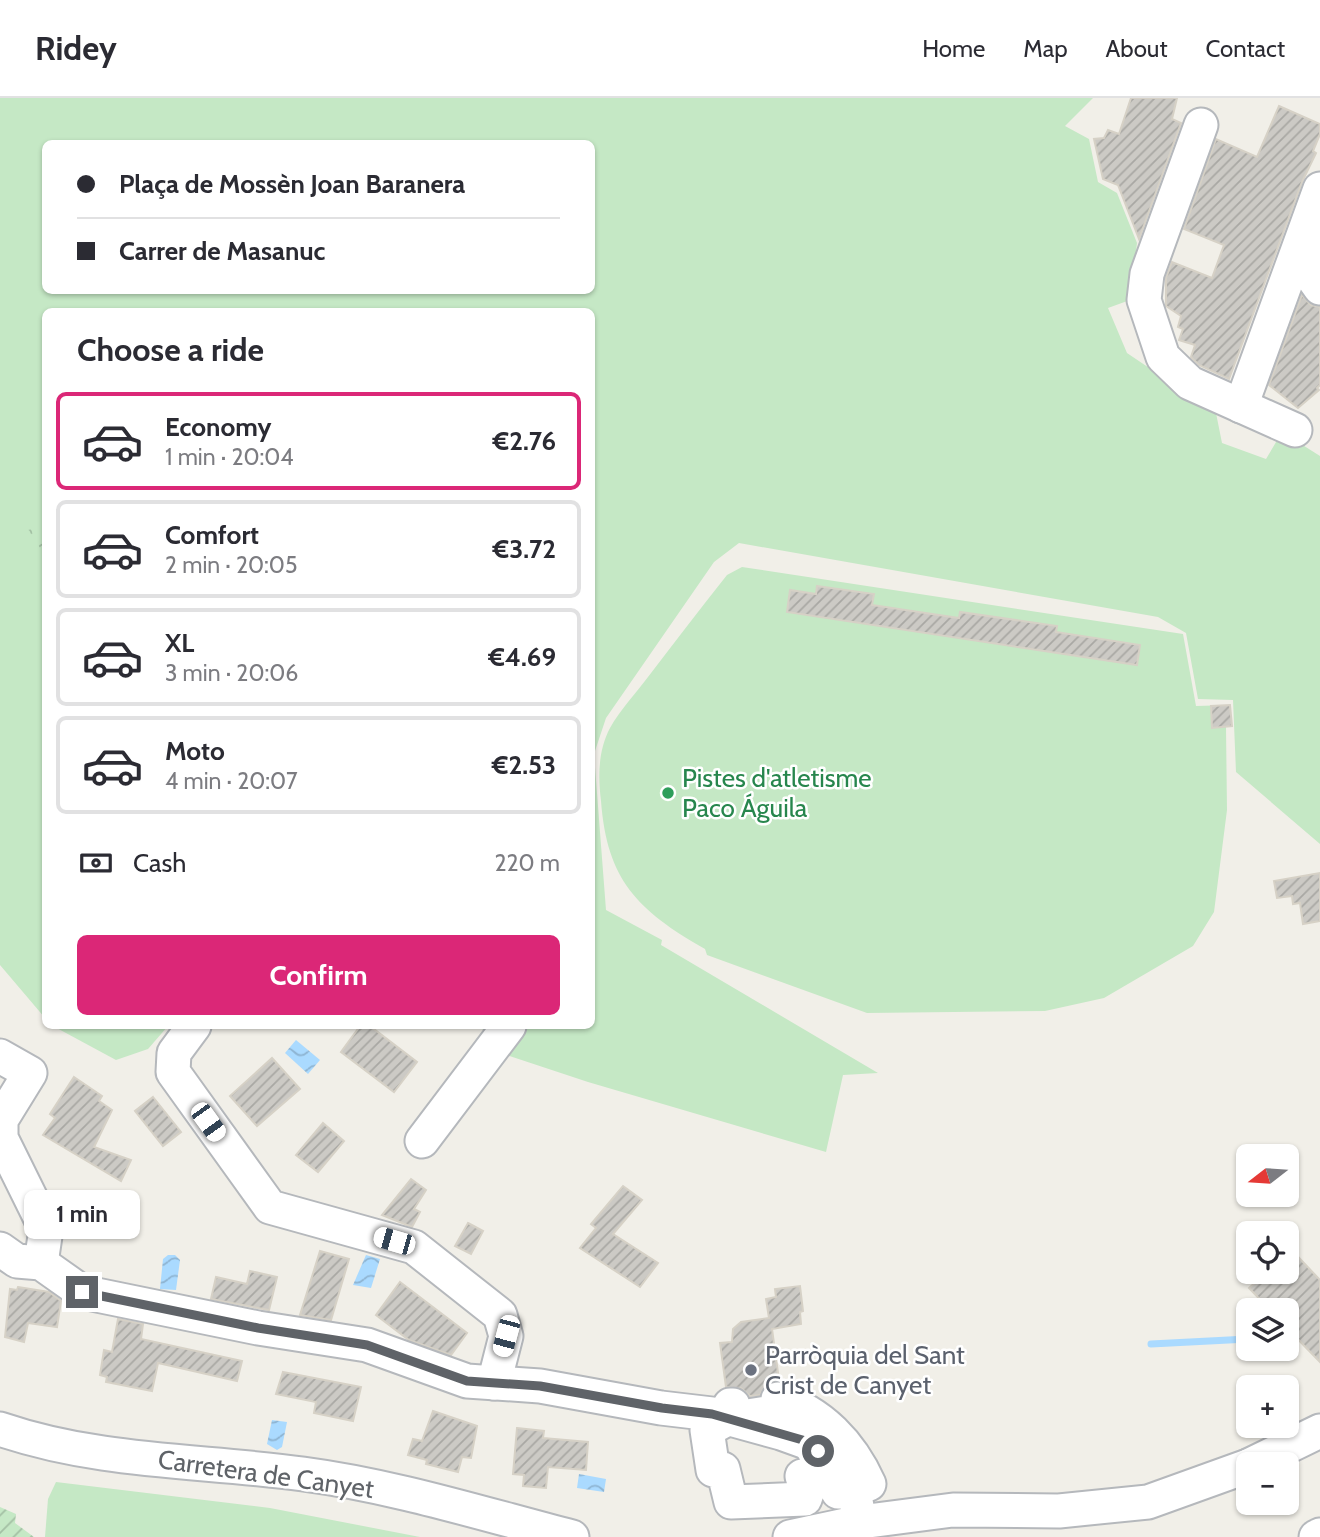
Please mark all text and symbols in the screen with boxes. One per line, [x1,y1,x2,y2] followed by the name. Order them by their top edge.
[35,28,117,68] text: Ridey
[922,34,985,63] text: Home
[1023,34,1068,63] text: Map
[1106,34,1168,63] text: About
[1206,34,1285,63] text: Contact
[119,168,465,200] text: Plaça de Mossèn Joan Baranera
[119,235,325,267] text: Carrer de Masanuc
[77,330,264,369] text: Choose a ride
[81,410,144,473] icon: car
[165,411,271,443] text: Economy
[493,425,556,457] text: €2.76
[165,443,294,471] text: 1 min · 20:04
[81,518,144,581] icon: car
[165,519,259,551] text: Comfort
[493,533,556,565] text: €3.72
[165,551,297,579] text: 2 min · 20:05
[81,626,144,689] icon: car
[165,627,194,659] text: XL
[488,641,556,673] text: €4.69
[165,659,298,687] text: 3 min · 20:06
[81,734,144,797] icon: car
[165,735,225,767] text: Moto
[492,749,556,781] text: €2.53
[682,762,872,824] place label: Pistes d'atletisme Paco Águila
[165,767,297,795] text: 4 min · 20:07
[660,785,676,801] marker: Pistes d'atletisme Paco Águila
[77,844,115,882] icon: cash
[133,847,186,879] text: Cash
[494,849,560,877] text: 220 m
[77,935,560,1015] button: Confirm
[188,1099,229,1145] car
[1236,1144,1298,1208] north arrow
[1236,1144,1299,1515] map controls
[24,1190,140,1240] callout: 1 min
[56,1200,108,1228] text: 1 min
[1236,1221,1299,1284] button: locate
[371,1225,418,1257] car
[66,1276,98,1308] route end
[1236,1298,1299,1361] button: layers
[491,1313,522,1359] car
[765,1339,965,1401] place label: Parròquia del Sant Crist de Canyet
[743,1362,759,1378] marker: Parròquia del Sant Crist de Canyet
[1236,1375,1299,1438] button: +
[802,1435,834,1467] route start
[156,1443,376,1505] street label: Carretera de Canyet
[1236,1452,1299,1515] button: −

